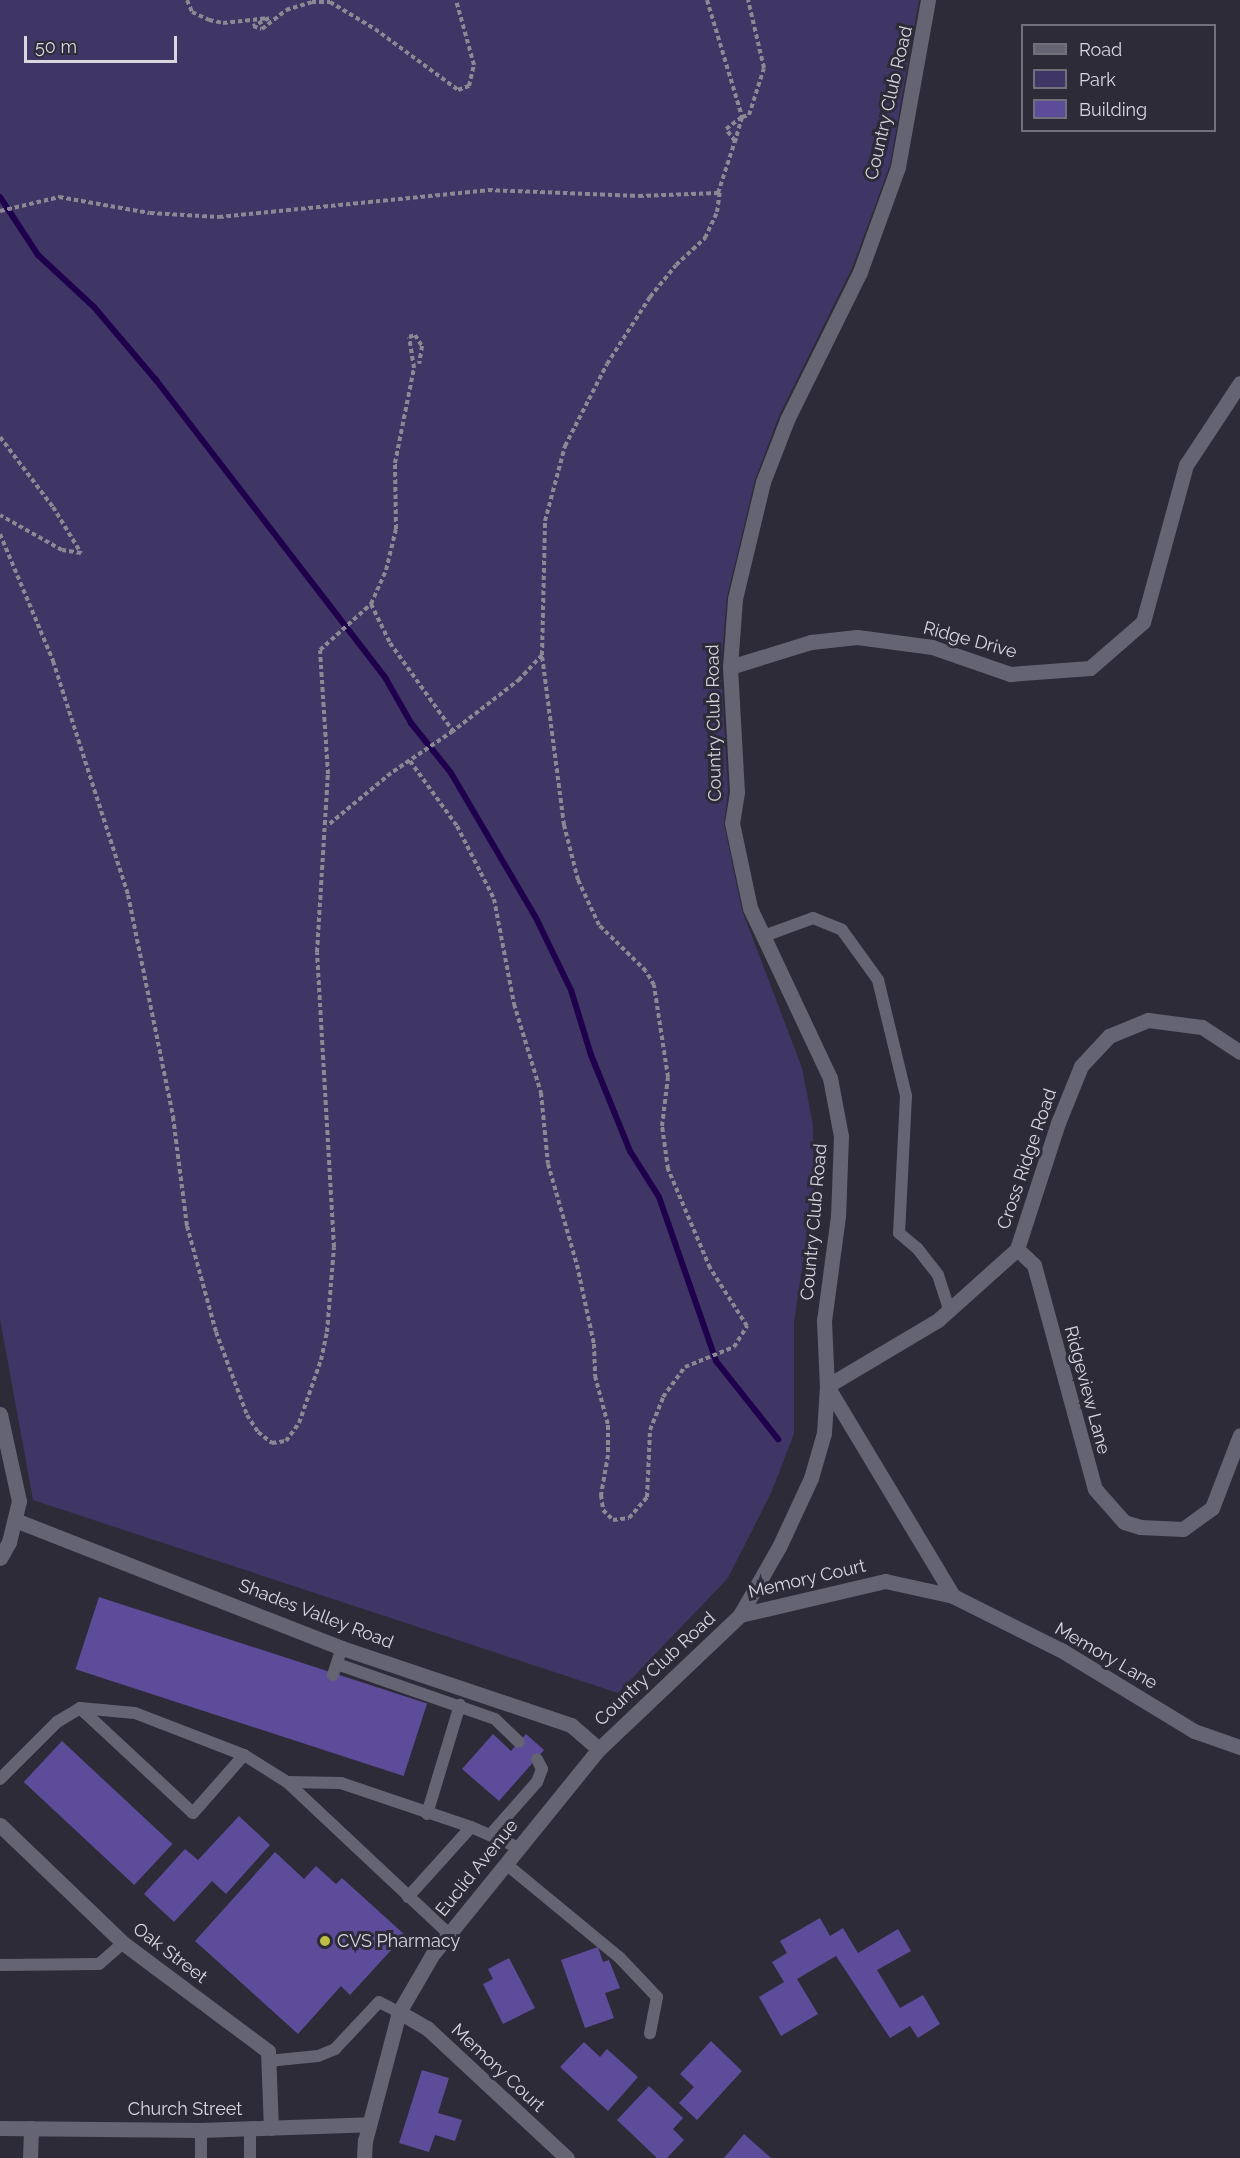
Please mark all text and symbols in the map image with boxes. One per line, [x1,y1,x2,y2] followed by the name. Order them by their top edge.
[27,24,180,62] scale bar
[861,24,917,182] street label: Country Club Road
[1021,24,1216,132] legend
[35,36,77,57] text: 50 m
[1079,39,1122,60] text: Road
[1079,69,1116,90] text: Park
[1079,99,1147,120] text: Building
[921,617,1019,663] street label: Ridge Drive
[702,644,726,802] street label: Country Club Road
[993,1086,1061,1232] street label: Cross Ridge Road
[796,1143,832,1301] street label: Country Club Road
[1059,1323,1115,1457] street label: Ridgeview Lane
[746,1555,868,1603] street label: Memory Court
[235,1574,397,1654] street label: Shades Valley Road
[590,1607,720,1731] street label: Country Club Road
[1051,1618,1161,1694] street label: Memory Lane
[431,1815,523,1921] street label: Euclid Avenue
[129,1918,211,1988] street label: Oak Street
[337,1930,460,1952] place label: CVS Pharmacy
[318,1934,332,1948] marker: CVS Pharmacy
[447,2019,549,2117] street label: Memory Court
[128,2098,242,2120] street label: Church Street

